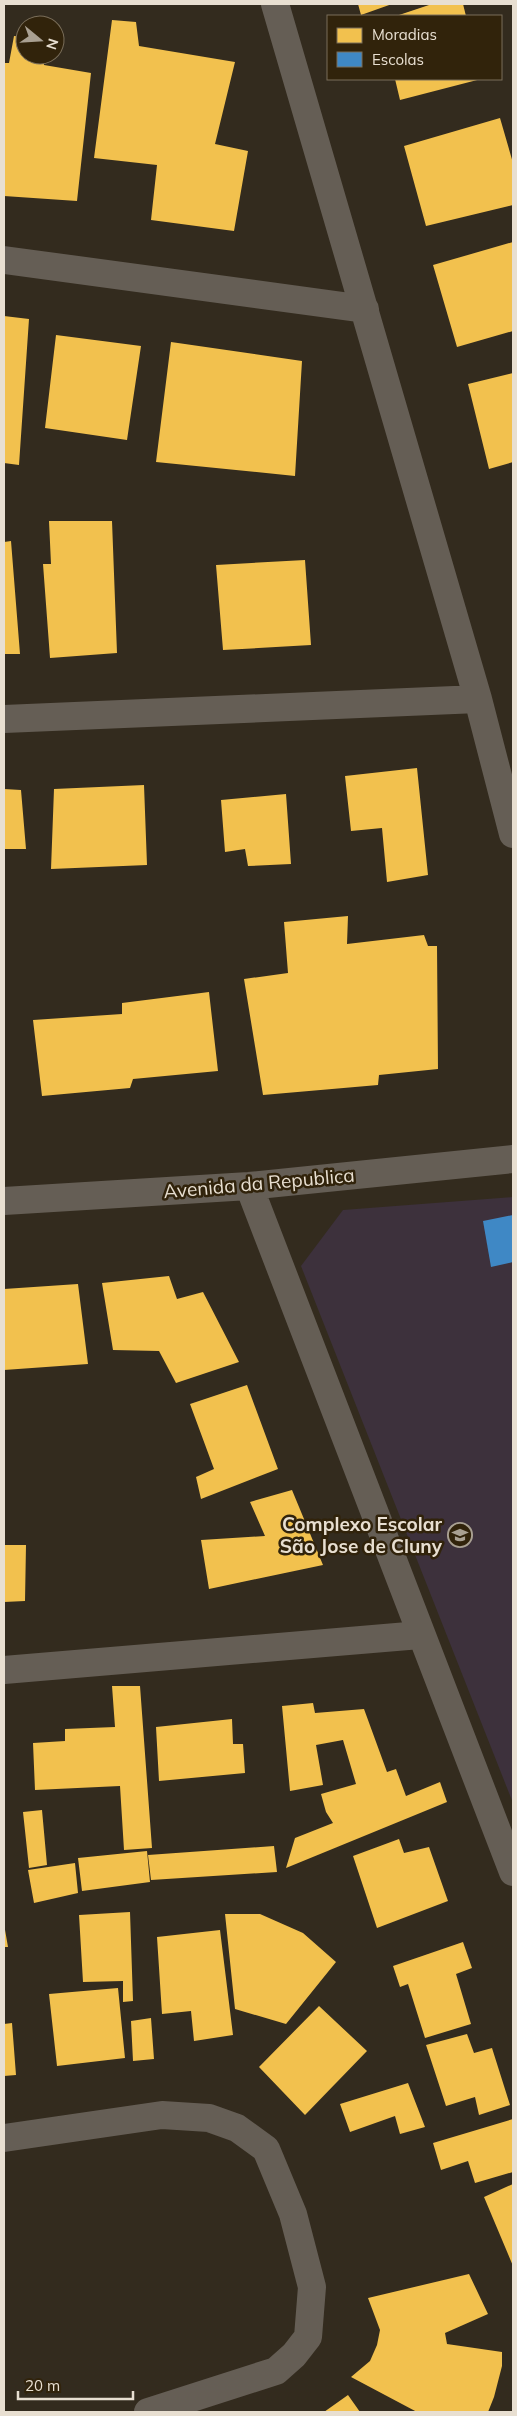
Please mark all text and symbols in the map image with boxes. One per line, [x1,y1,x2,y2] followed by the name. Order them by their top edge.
[15,15,65,65] north arrow
[327,15,502,80] legend
[372,25,437,44] text: Moradias
[42,36,63,52] text: N
[372,50,424,69] text: Escolas
[162,1163,356,1203] street label: Avenida da Republica
[280,1512,443,1558] place label: Complexo Escolar São Jose de Cluny
[447,1522,473,1548] school or university icon: Complexo Escolar São Jose de Cluny
[18,2368,132,2400] scale bar
[25,2376,60,2395] text: 20 m

